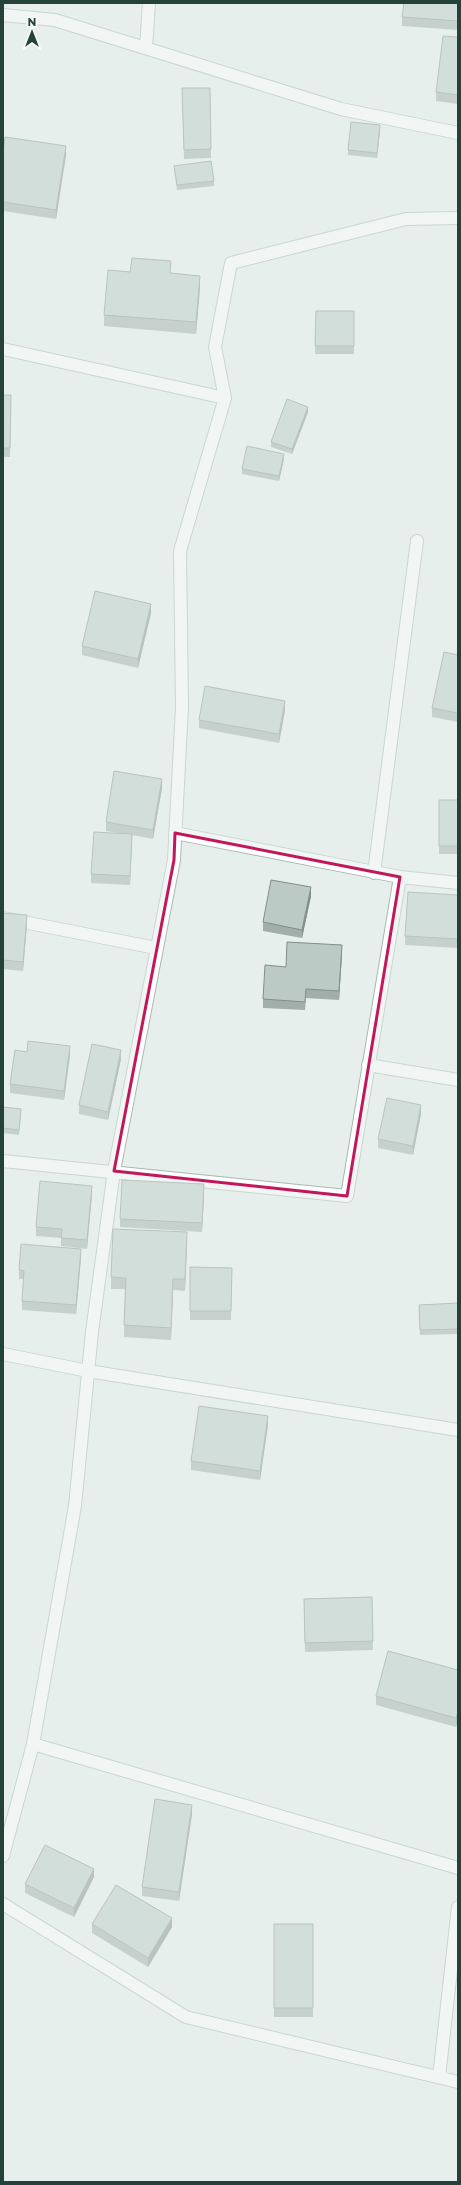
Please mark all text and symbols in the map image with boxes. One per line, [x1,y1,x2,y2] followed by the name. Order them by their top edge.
[12,12,52,52] north arrow
[28,15,36,29] text: N

